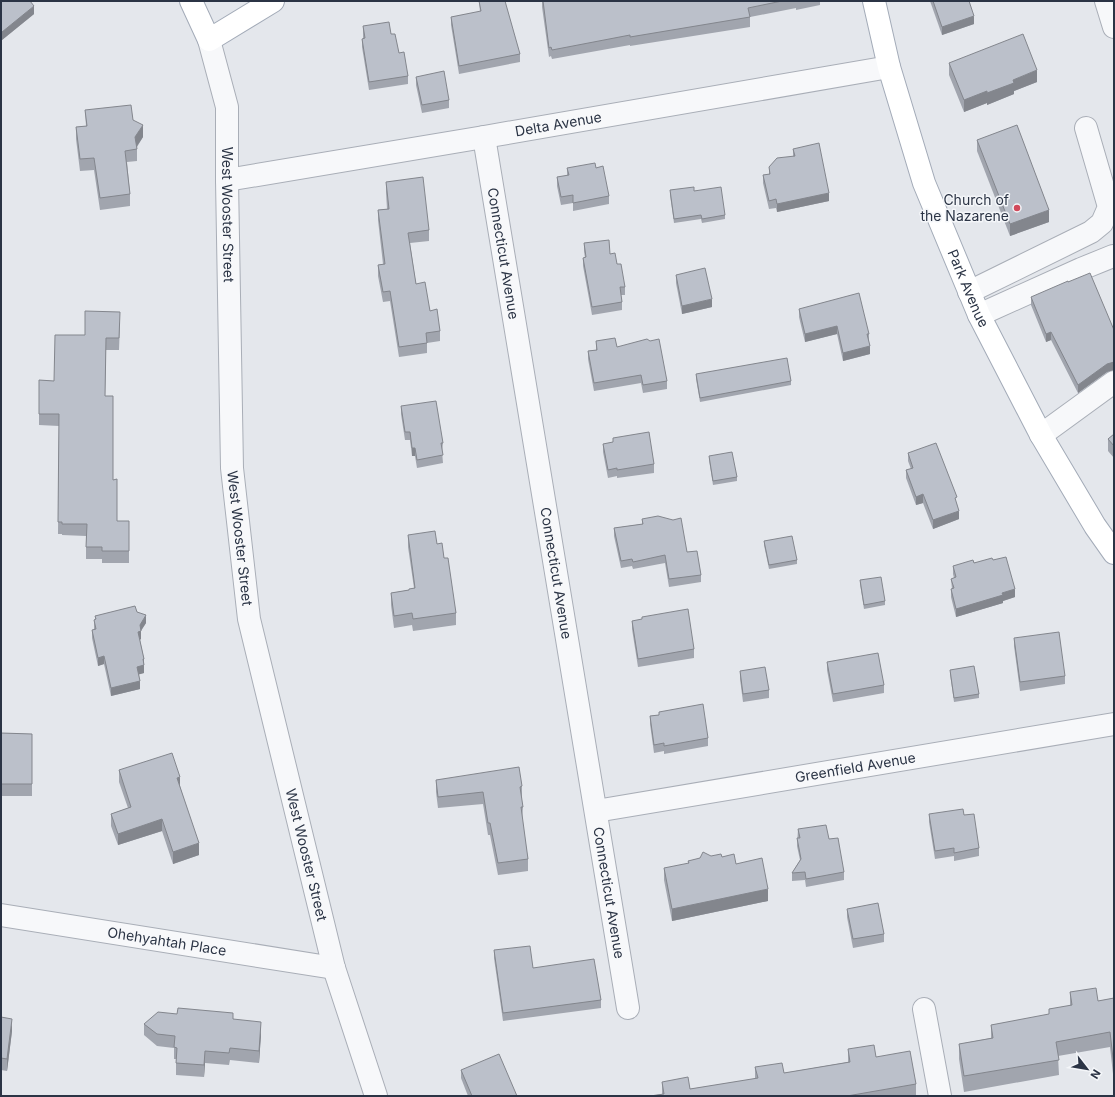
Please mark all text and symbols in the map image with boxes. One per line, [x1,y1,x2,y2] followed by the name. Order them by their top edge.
[514,108,603,139] street label: Delta Avenue
[219,147,238,283] street label: West Wooster Street
[484,186,523,321] street label: Connecticut Avenue
[920,191,1009,224] place label: Church of the Nazarene
[1012,203,1022,213] marker: Church of the Nazarene
[945,247,993,330] street label: Park Avenue
[224,470,256,607] street label: West Wooster Street
[537,506,576,640] street label: Connecticut Avenue
[794,748,917,785] street label: Greenfield Avenue
[283,787,331,923] street label: West Wooster Street
[590,825,629,960] street label: Connecticut Avenue
[106,923,228,959] street label: Ohehyahtah Place
[1067,1049,1107,1089] north arrow
[1087,1067,1104,1081] text: N

